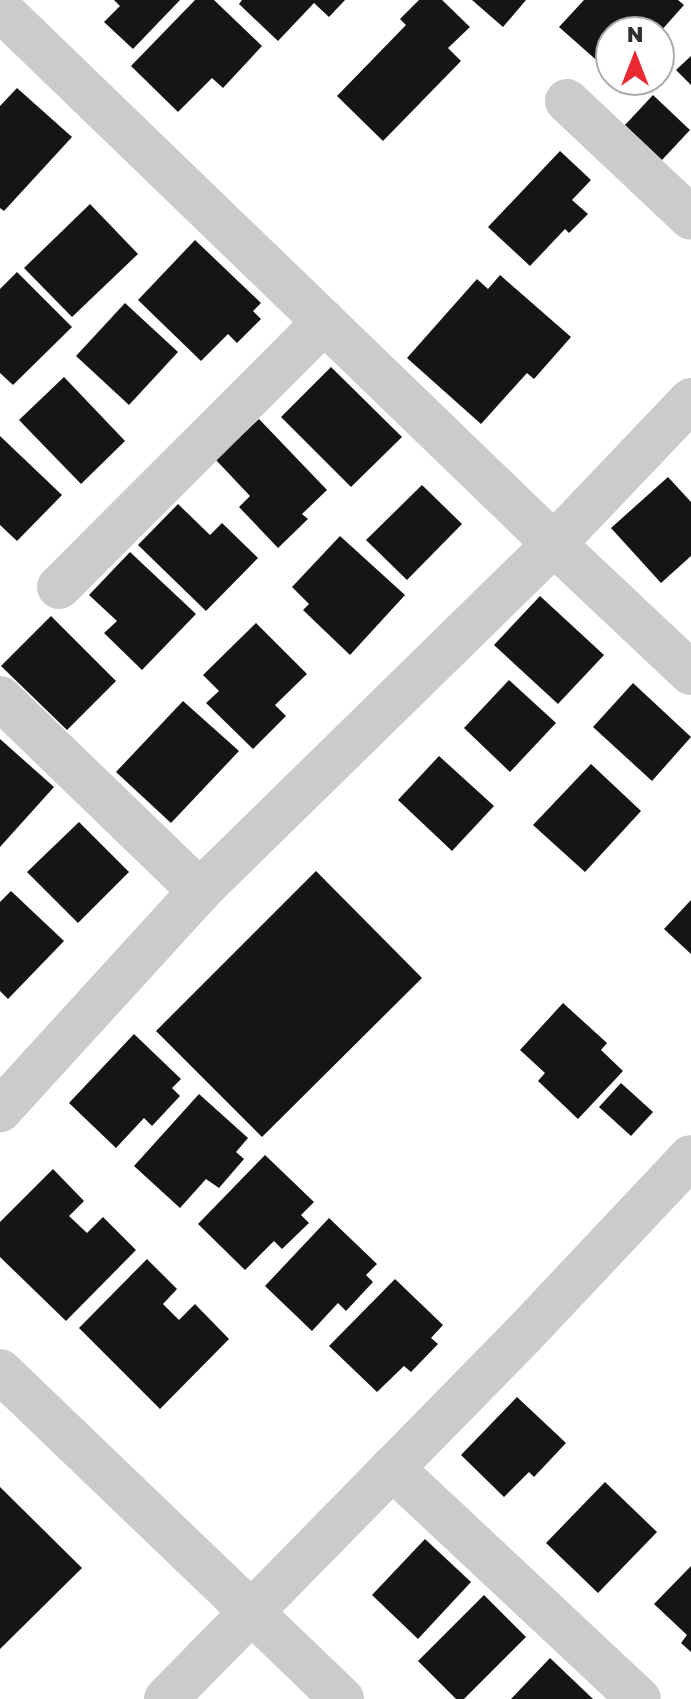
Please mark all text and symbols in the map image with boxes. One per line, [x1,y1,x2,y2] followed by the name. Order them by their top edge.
[595,16,675,96] north arrow
[627,20,643,47] text: N

